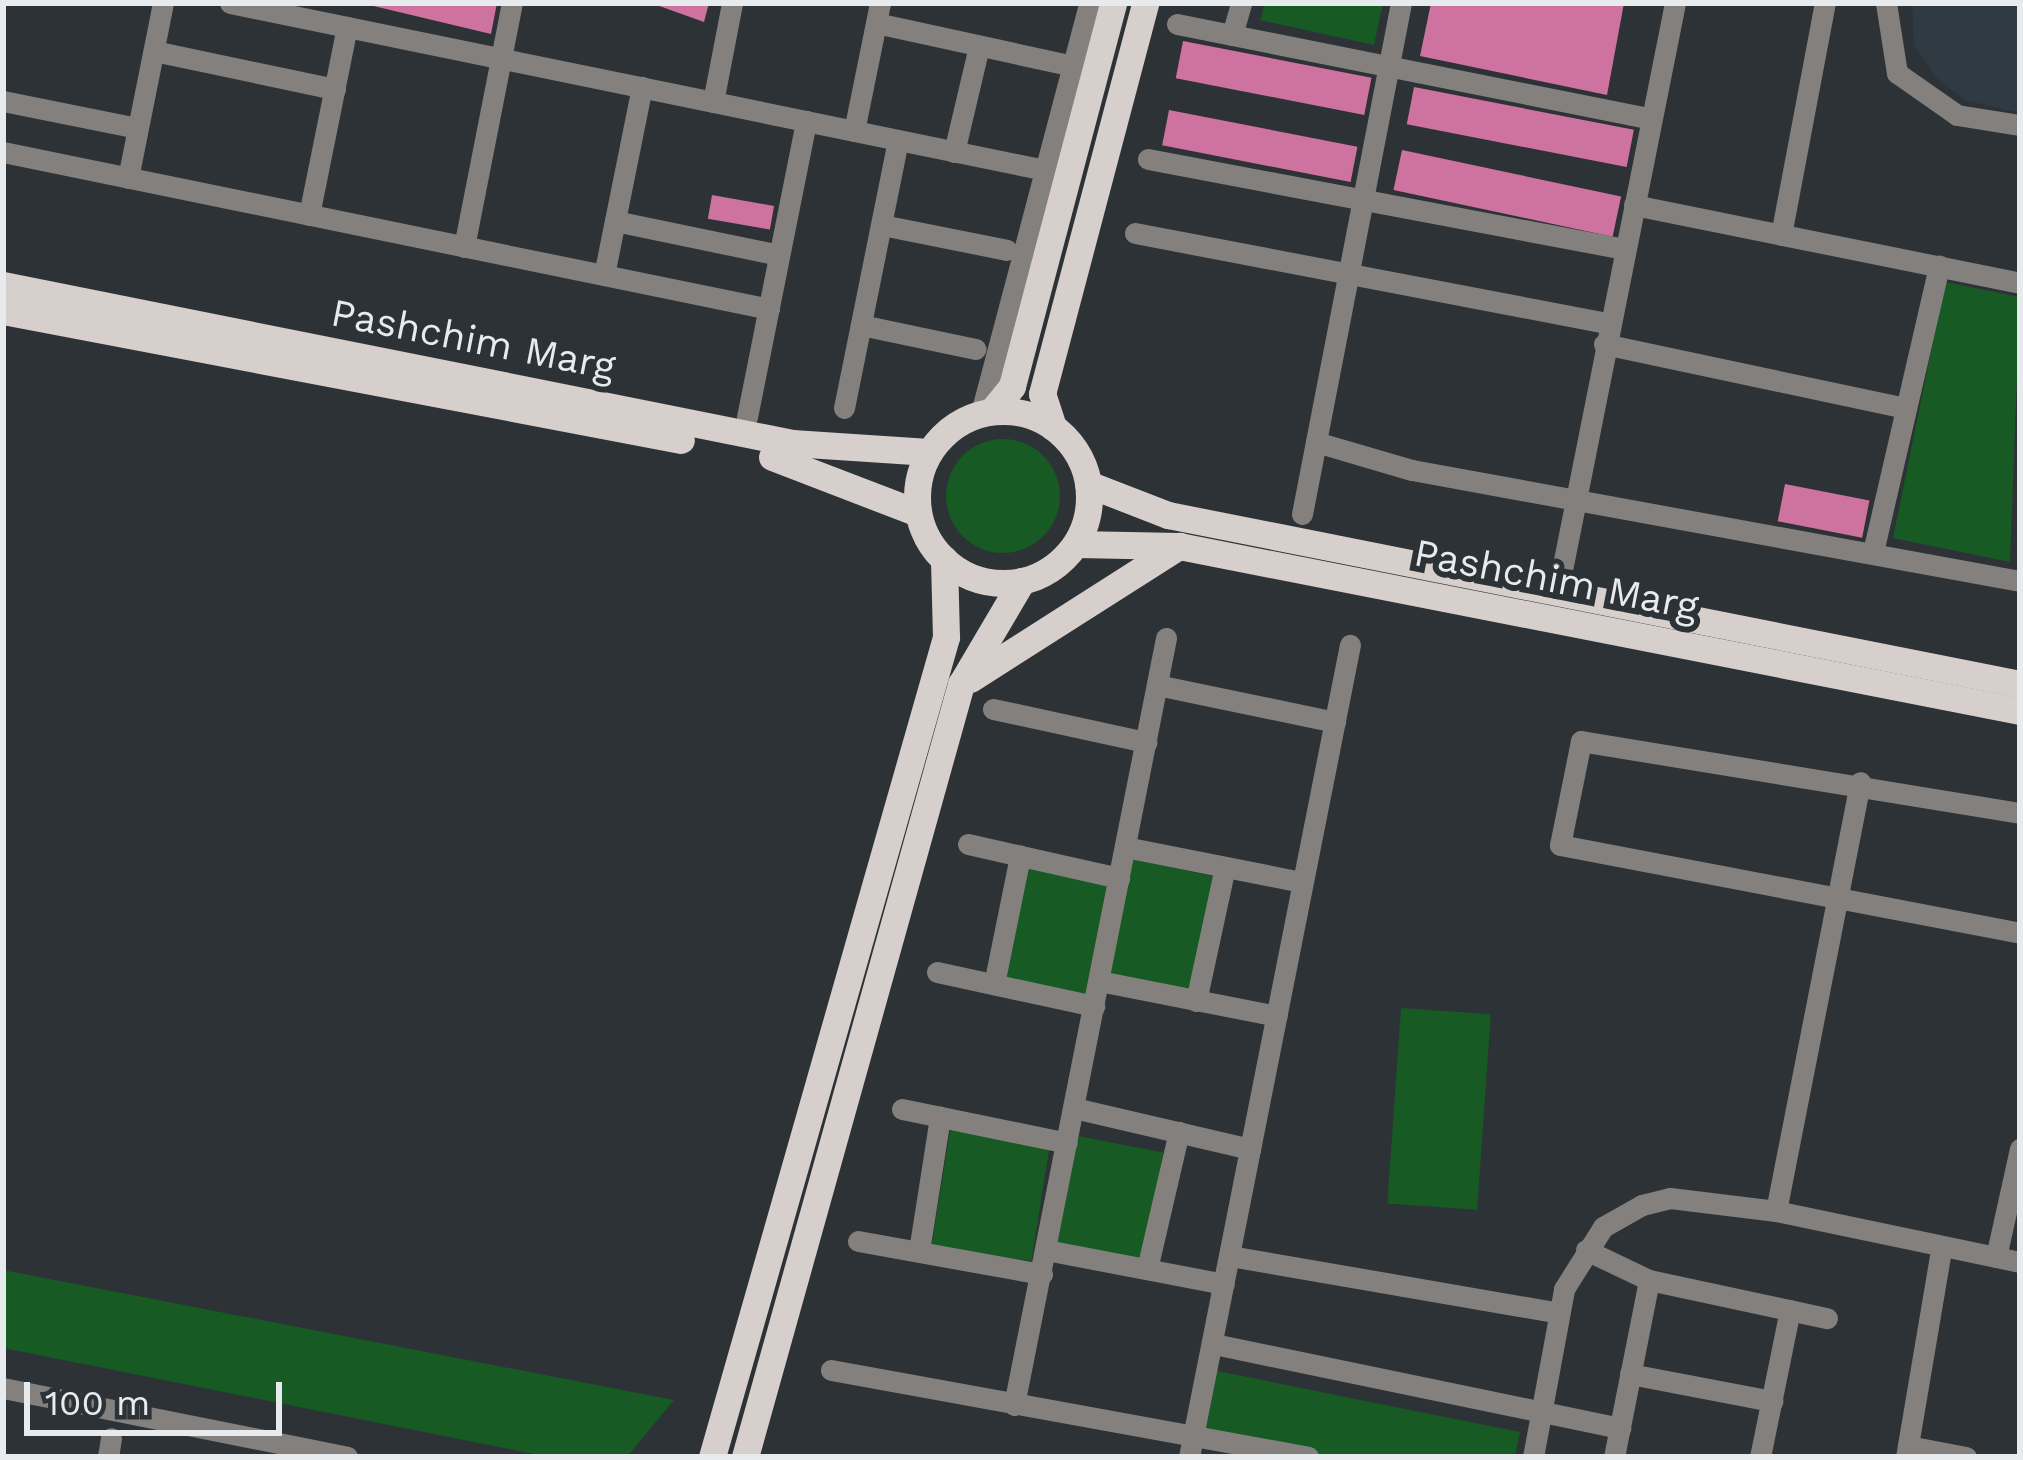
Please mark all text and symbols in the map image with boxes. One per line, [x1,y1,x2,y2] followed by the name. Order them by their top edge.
[327,290,619,390] street label: Pashchim Marg
[1410,530,1702,630] street label: Pashchim Marg
[30,1358,288,1432] scale bar
[45,1382,150,1424] text: 100 m

